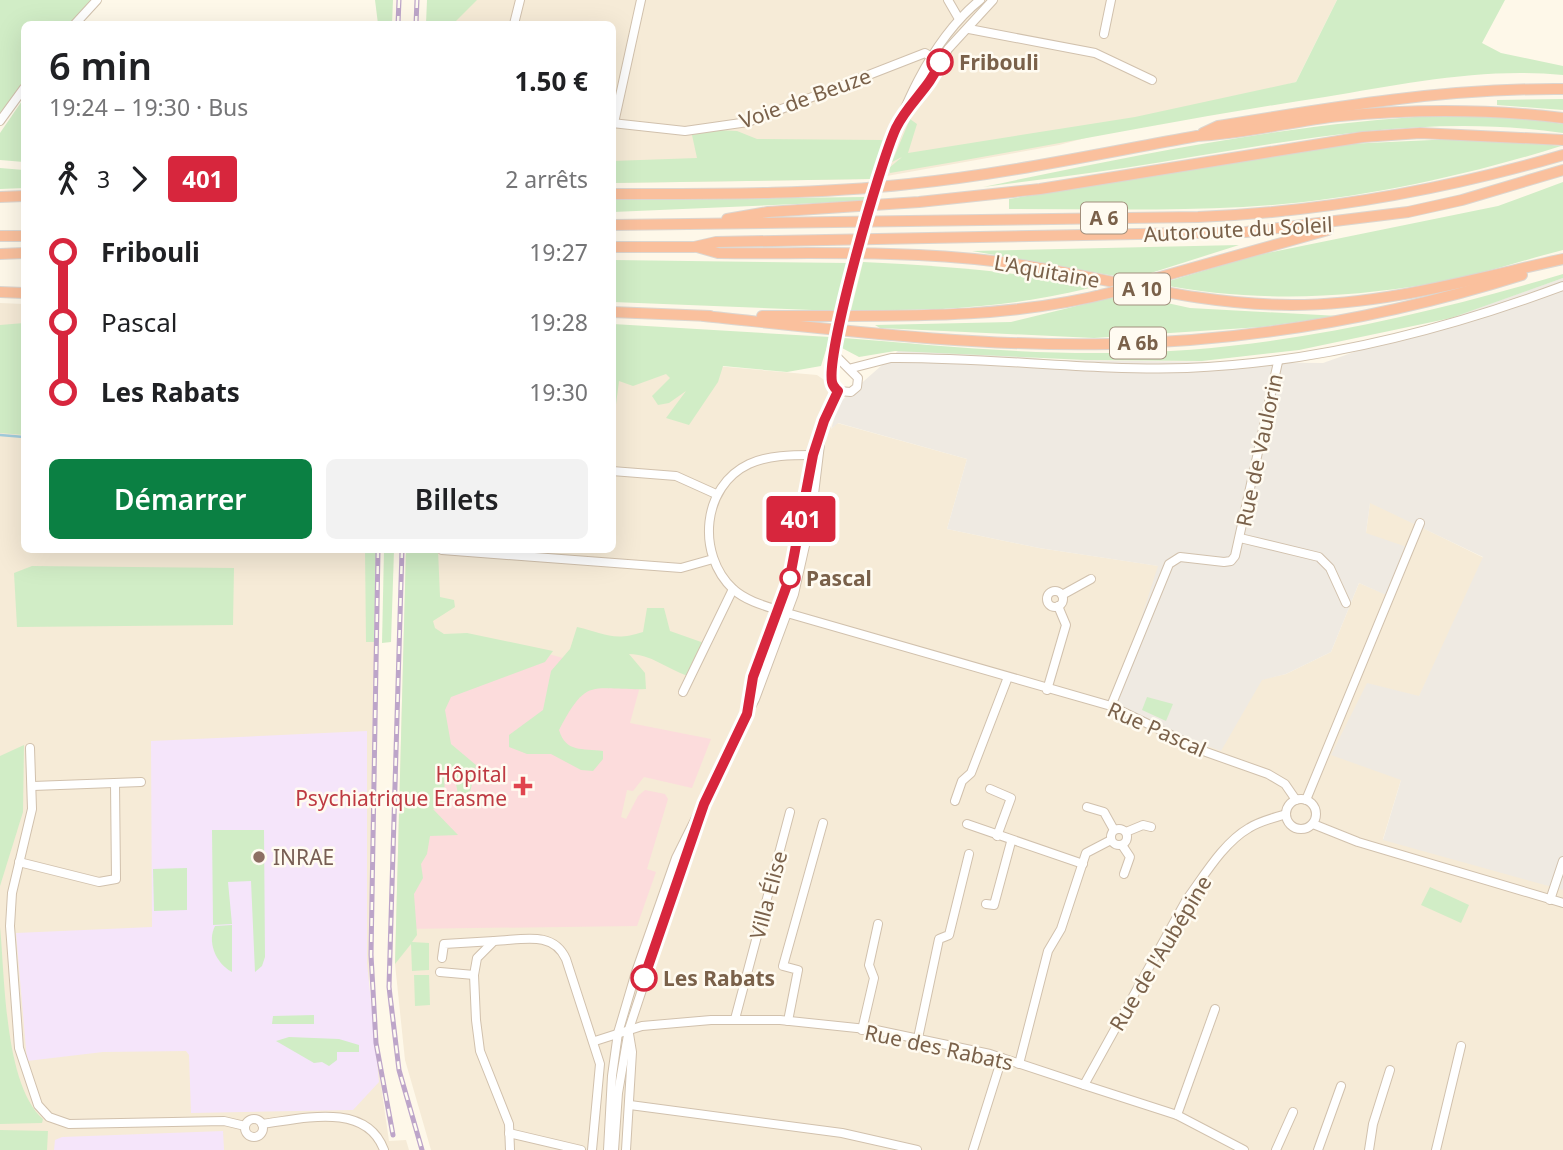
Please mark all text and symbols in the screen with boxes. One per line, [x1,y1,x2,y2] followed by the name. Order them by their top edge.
[49,39,152,91] text: 6 min
[959,48,1039,76] place label: Fribouli
[927,49,953,75] marker: Fribouli
[735,61,875,135] street label: Voie de Beuze
[514,63,588,99] text: 1.50 €
[49,91,248,123] text: 19:24 – 19:30 · Bus
[49,160,87,198] icon: walk
[120,160,158,198] icon: forward
[182,162,223,195] text: 401
[97,163,110,195] text: 3
[505,163,588,195] text: 2 arrêts
[1081,202,1127,233] road number: A 6
[1143,210,1333,248] street label: Autoroute du Soleil
[101,234,200,270] text: Fribouli
[529,236,588,268] text: 19:27
[992,248,1102,294] street label: L'Aquitaine
[1114,274,1170,304] road number: A 10
[101,304,178,340] text: Pascal
[529,306,588,338] text: 19:28
[1110,328,1166,358] road number: A 6b
[1229,371,1289,529] street label: Rue de Vaulorin
[101,374,240,410] text: Les Rabats
[529,376,588,408] text: 19:30
[49,459,312,539] button: Démarrer
[326,459,588,539] button: Billets
[761,496,841,542] line badge: 401
[780,502,822,535] text: 401
[806,564,872,592] place label: Pascal
[780,568,800,588] marker: Pascal
[1103,695,1211,763] street label: Rue Pascal
[295,760,507,812] place label: Hôpital Psychiatrique Erasme
[513,776,533,796] marker: Hôpital Psychiatrique Erasme
[273,843,334,871] place label: INRAE
[743,848,793,942] street label: Villa Élise
[251,849,267,865] marker: INRAE
[1103,870,1217,1036] street label: Rue de l'Aubépine
[663,964,775,992] place label: Les Rabats
[631,965,657,991] marker: Les Rabats
[862,1018,1016,1076] street label: Rue des Rabats

